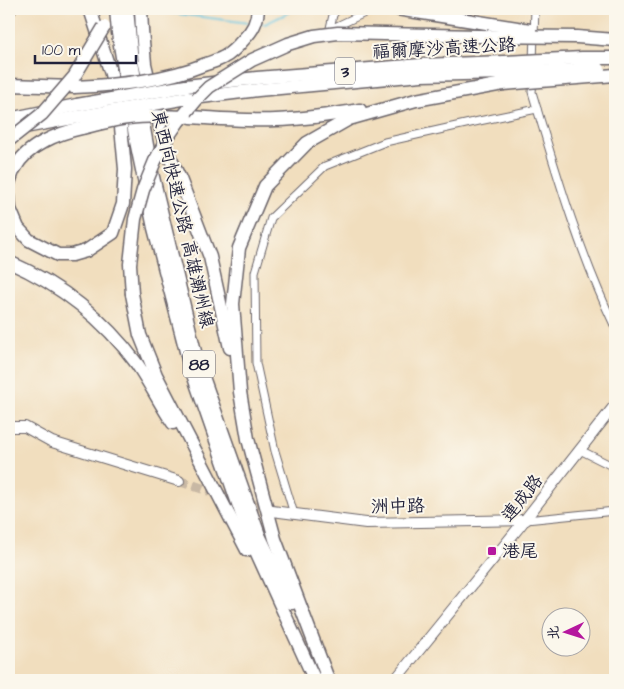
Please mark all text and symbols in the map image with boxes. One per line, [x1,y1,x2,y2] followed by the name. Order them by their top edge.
[35,32,136,64] scale bar
[371,32,517,65] street label: 福爾摩沙高速公路
[42,40,81,61] text: 100 m
[335,58,355,84] road number: 3
[145,108,220,331] street label: 東西向快速公路 高雄潮州線
[183,350,215,378] road number: 88
[496,469,549,527] street label: 連成路
[371,494,425,519] street label: 洲中路
[502,539,538,564] place label: 港尾
[486,545,498,557] marker: 港尾
[542,606,592,656] north arrow
[544,625,564,641] text: 北

